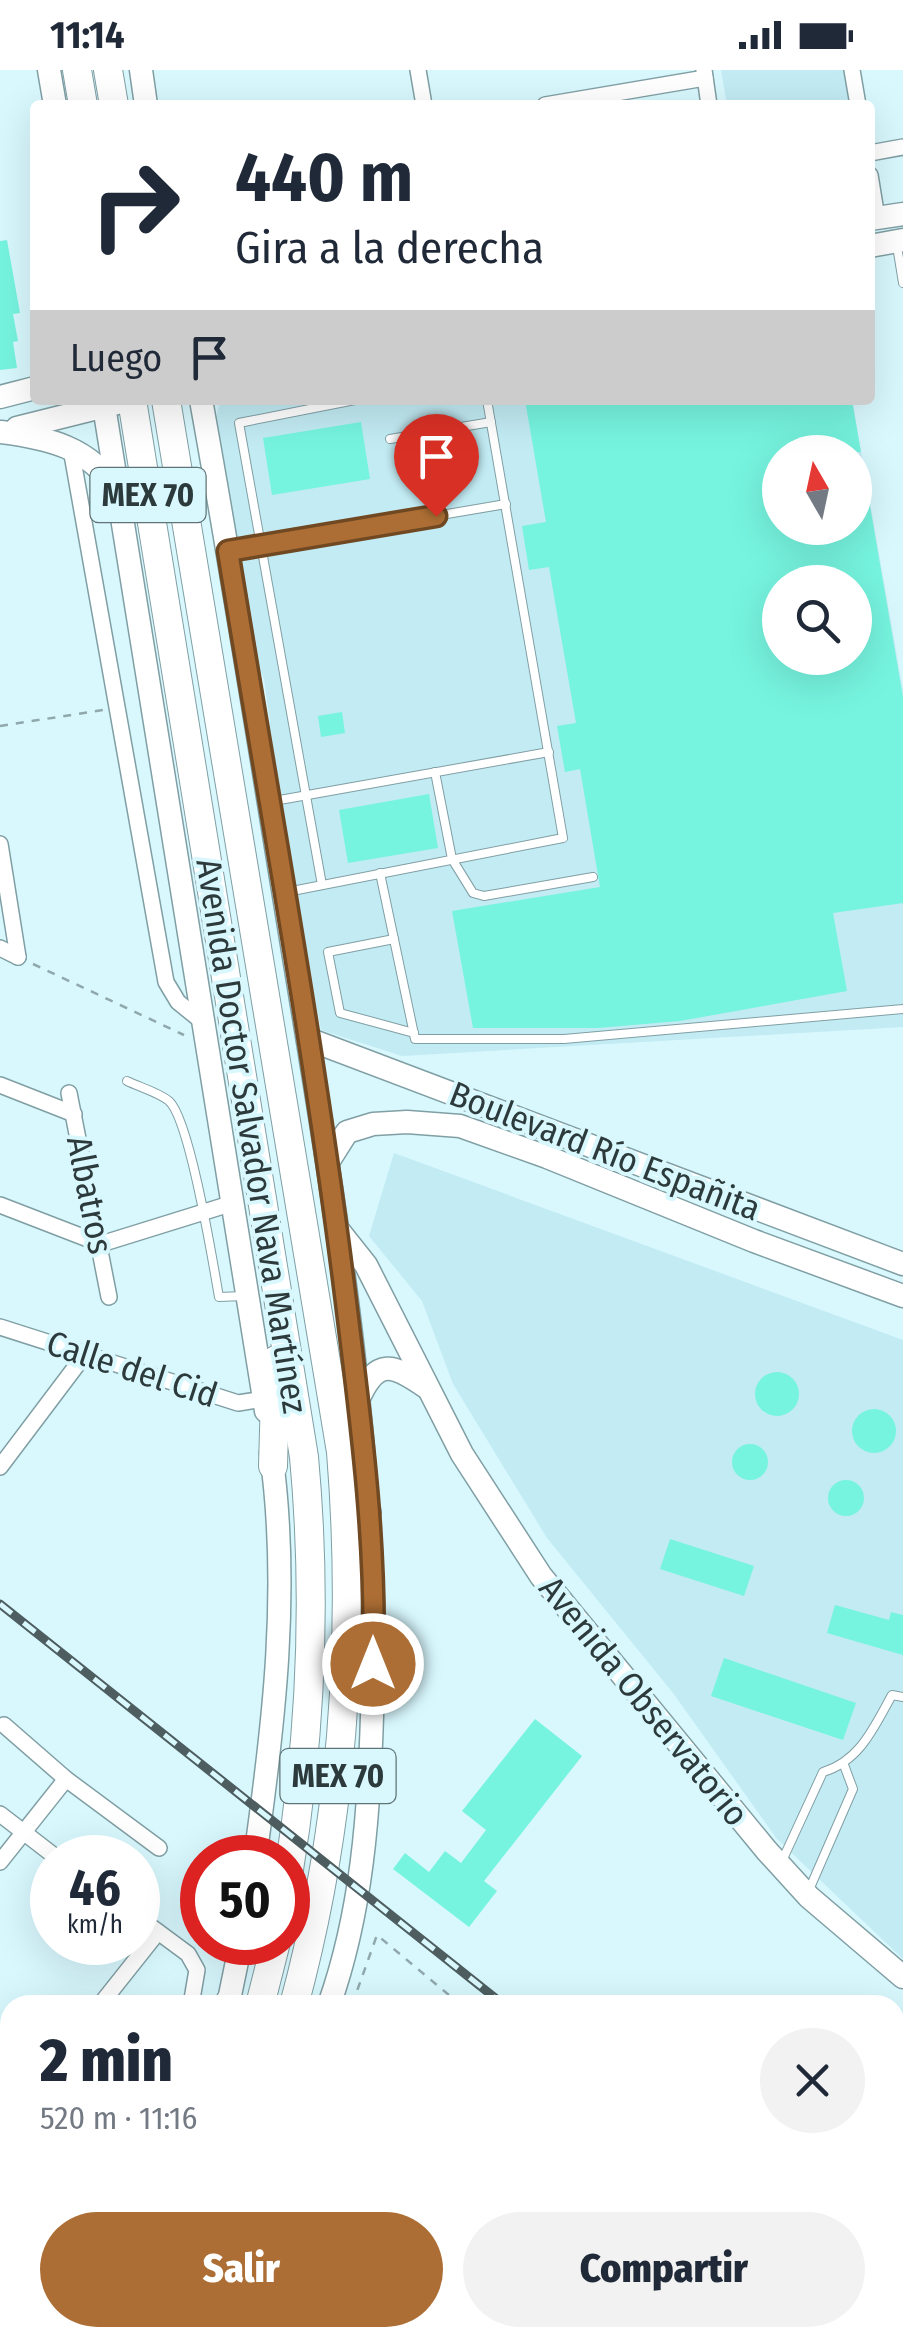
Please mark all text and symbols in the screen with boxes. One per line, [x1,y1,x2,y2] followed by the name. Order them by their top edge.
[50,12,124,58] text: 11:14
[235,136,413,220] text: 440 m
[70,140,200,270] icon: right
[235,221,544,275] text: Gira a la derecha
[182,330,237,385] icon: arrive
[70,335,162,381] text: Luego
[394,414,479,517] pin
[409,429,464,484] icon: arrive
[762,435,872,545] north arrow
[762,435,872,675] map controls
[90,468,206,522] road number: MEX 70
[762,565,872,675] button: search
[187,856,317,1416] street label: Avenida Doctor Salvador Nava Martínez
[444,1072,766,1230] street label: Boulevard Río Españita
[58,1133,122,1257] street label: Albatros
[41,1322,223,1416] street label: Calle del Cid
[531,1568,757,1834] street label: Avenida Observatorio
[321,1612,425,1716] position arrow
[280,1749,396,1803] road number: MEX 70
[180,1835,310,1965] speed limit sign: 50
[69,1858,121,1918] text: 46
[67,1910,123,1940] text: km/h
[40,2025,173,2097] text: 2 min
[760,2028,865,2133] button: close
[40,2099,197,2137] text: 520 m · 11:16
[40,2212,443,2327] button: Salir
[463,2212,865,2327] button: Compartir

